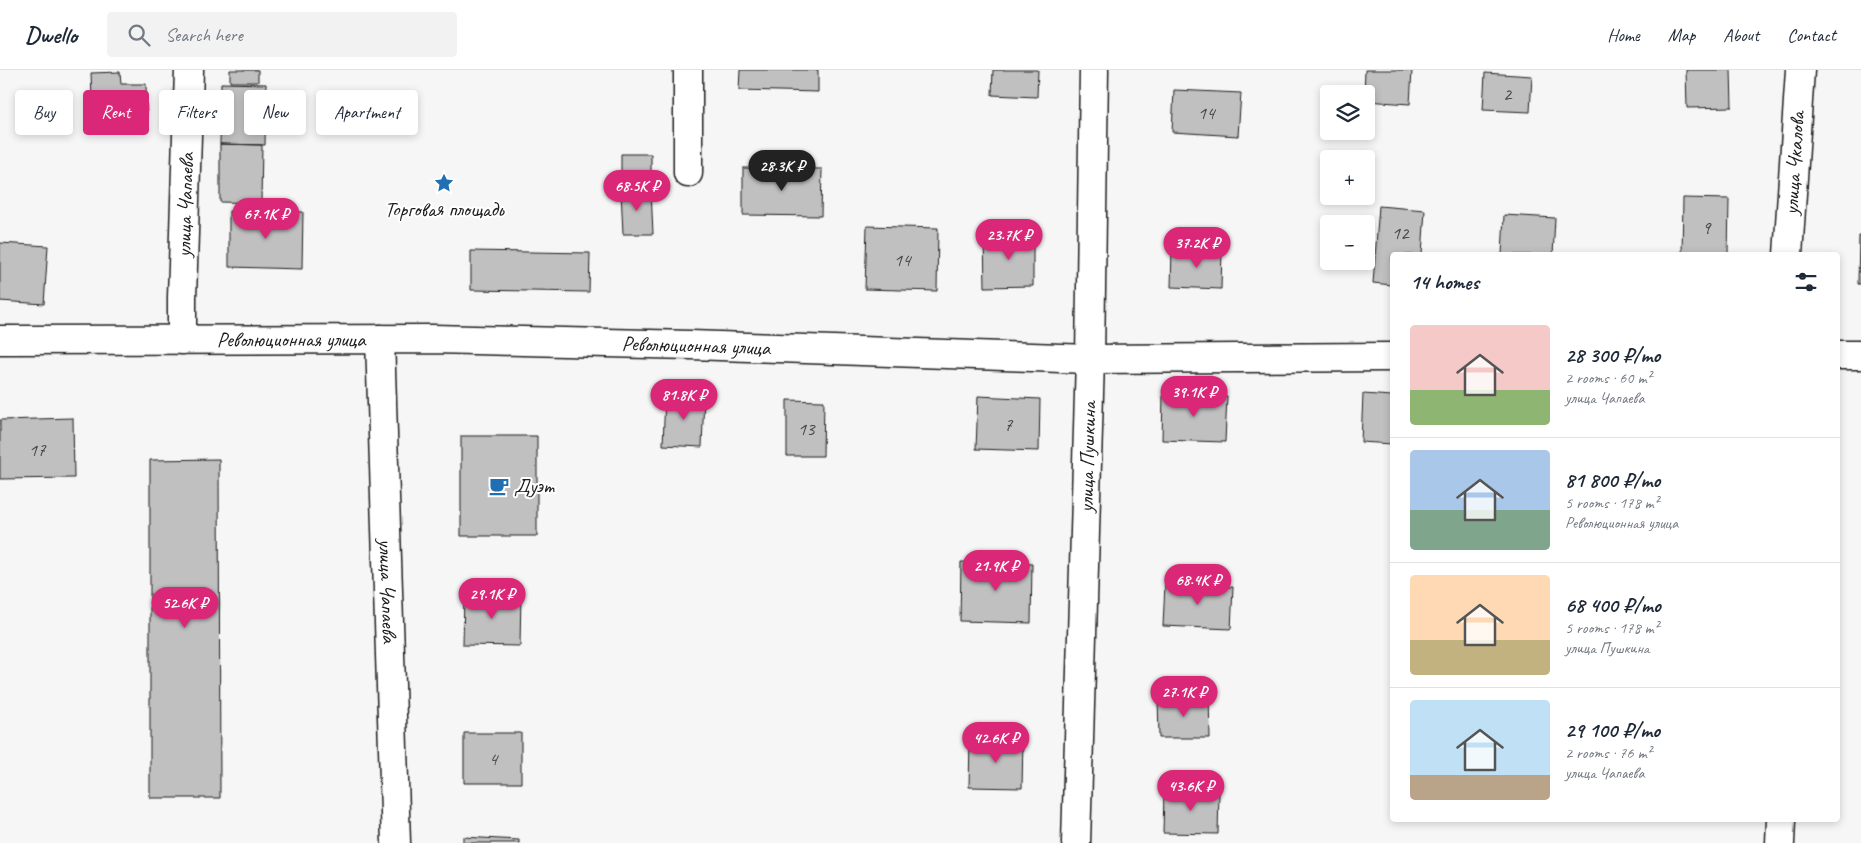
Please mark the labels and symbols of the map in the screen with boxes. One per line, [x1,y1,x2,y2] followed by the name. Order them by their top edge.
[1503,82,1513,106] house number: 2
[1197,101,1217,125] house number: 14
[1778,108,1810,218] street label: улица Чкалова
[736,150,828,192] pin: 28.3K ₽
[170,151,200,260] street label: улица Чапаева
[591,170,683,212] pin: 68.5K ₽
[433,172,455,194] place icon: Торговая площадь
[385,196,505,222] place label: Торговая площадь
[220,198,312,240] pin: 67.1K ₽
[1702,216,1712,240] house number: 9
[963,218,1055,261] pin: 23.7K ₽
[1391,221,1410,245] house number: 12
[1151,226,1243,269] pin: 37.2K ₽
[893,248,913,272] house number: 14
[217,326,367,352] street label: Революционная улица
[621,330,773,361] street label: Революционная улица
[1148,376,1240,418] pin: 39.1K ₽
[638,378,730,421] pin: 81.8K ₽
[1073,399,1102,515] street label: улица Пушкина
[1004,413,1014,437] house number: 7
[797,417,816,441] house number: 13
[28,438,47,462] house number: 17
[514,473,555,499] place label: Дуэт
[488,475,510,497] cafe icon: Дуэт
[373,536,403,645] street label: улица Чапаева
[950,550,1042,592] pin: 21.9K ₽
[1152,564,1244,606] pin: 68.4K ₽
[446,578,538,620] pin: 29.1K ₽
[139,586,231,629] pin: 52.6K ₽
[1138,676,1230,718] pin: 27.1K ₽
[950,722,1042,764] pin: 42.6K ₽
[489,747,500,771] house number: 4
[1145,770,1237,812] pin: 43.6K ₽

